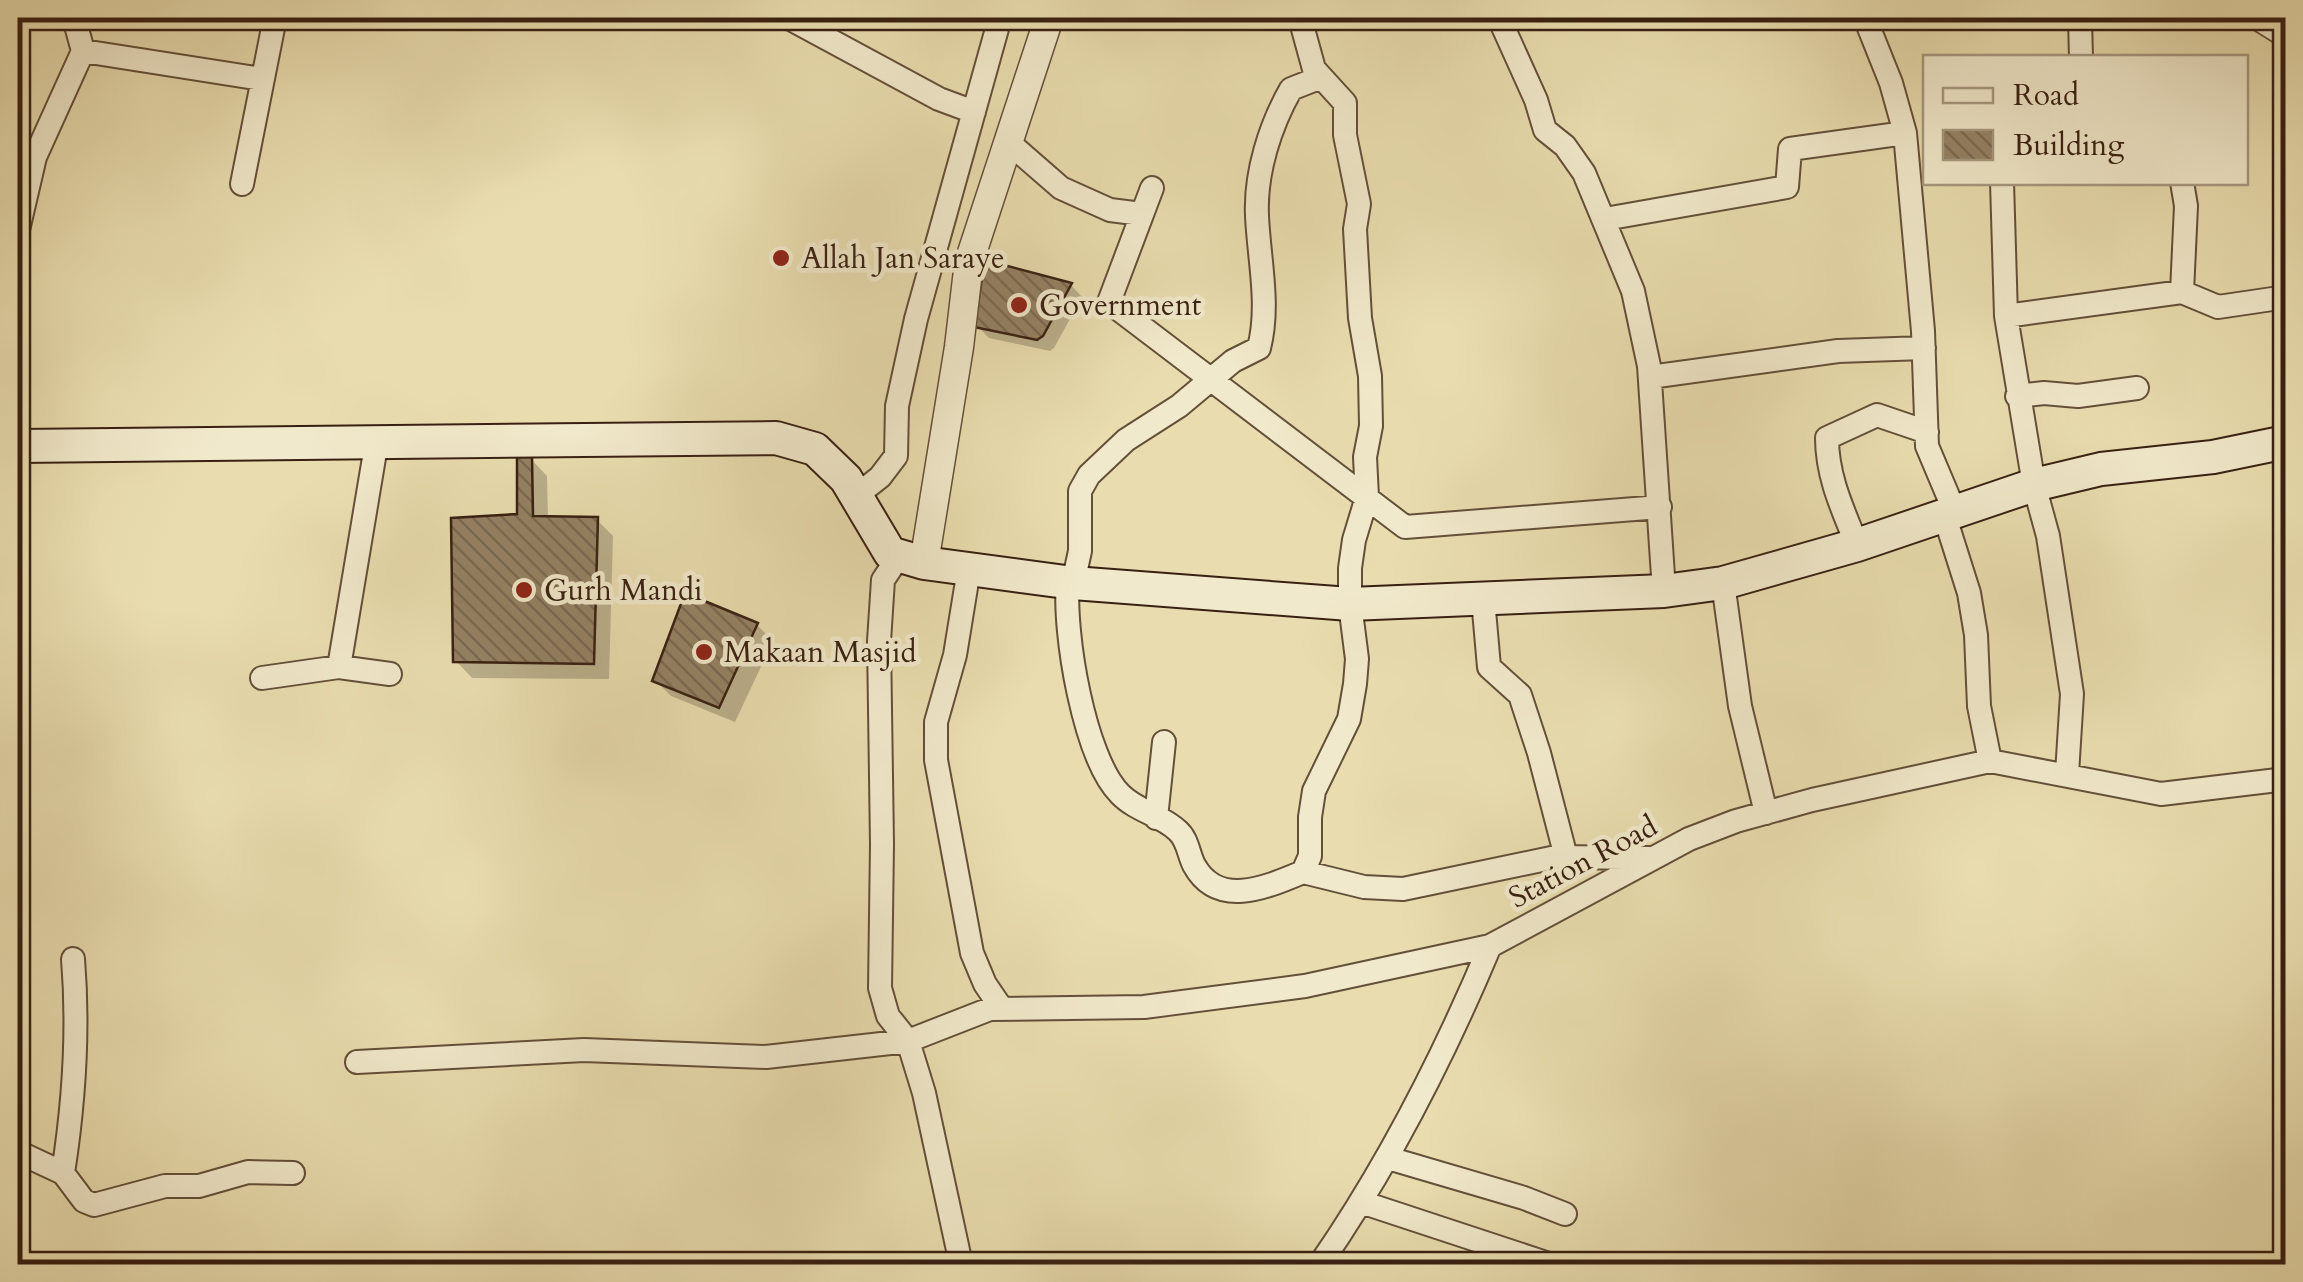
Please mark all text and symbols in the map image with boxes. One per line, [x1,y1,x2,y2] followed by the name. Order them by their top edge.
[1923,55,2248,185] legend
[2013,75,2079,116] text: Road
[2013,125,2124,166] text: Building
[801,238,1005,279] place label: Allah Jan Saraye
[770,247,792,269] marker: Allah Jan Saraye
[1039,285,1202,326] place label: Government
[1008,294,1030,316] marker: Government
[544,570,702,611] place label: Gurh Mandi
[513,579,535,601] marker: Gurh Mandi
[724,632,916,673] place label: Makaan Masjid
[693,641,715,663] marker: Makaan Masjid
[1502,806,1664,918] street label: Station Road

